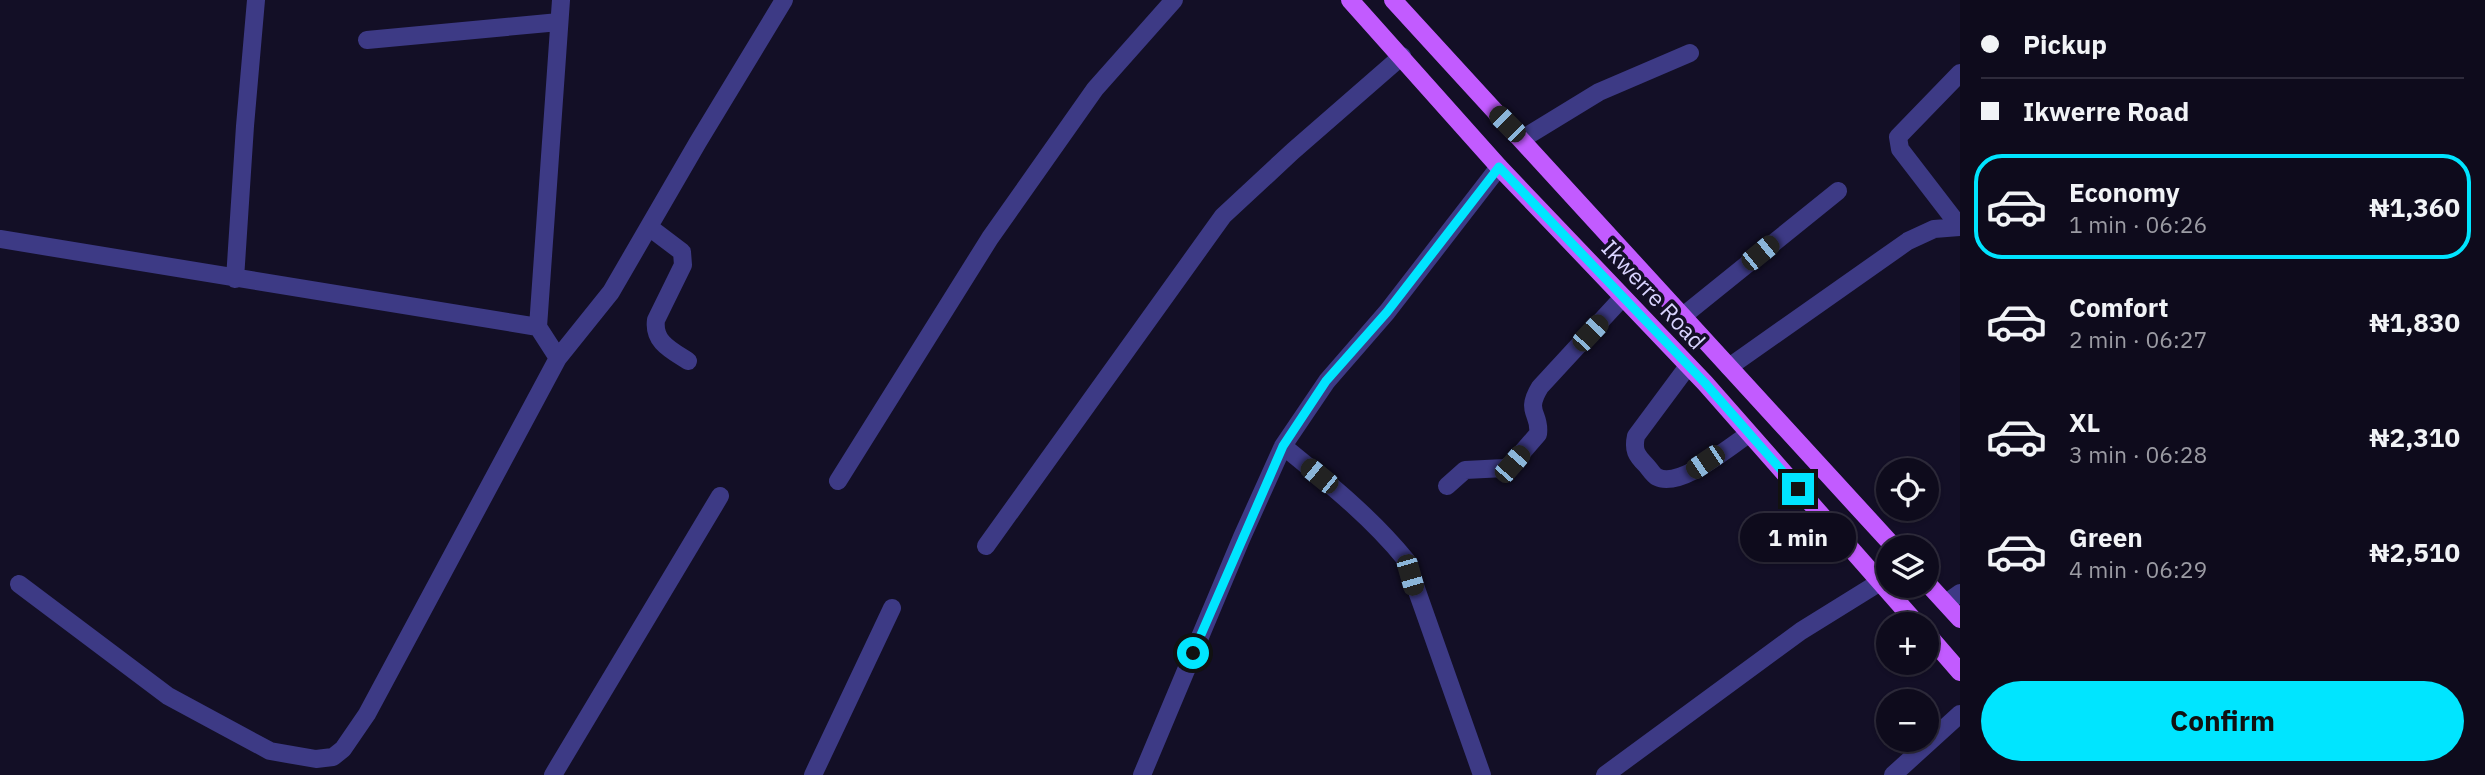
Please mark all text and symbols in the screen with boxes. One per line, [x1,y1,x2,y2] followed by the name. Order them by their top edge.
[2023,27,2107,61] text: Pickup
[2023,94,2189,128] text: Ikwerre Road
[1485,102,1530,146] car
[1985,175,2048,238] icon: car
[2069,175,2180,209] text: Economy
[2369,190,2460,224] text: ₦1,360
[2069,209,2207,239] text: 1 min · 06:26
[1738,232,1783,274] car
[1596,233,1712,355] street label: Ikwerre Road
[1985,290,2048,353] icon: car
[2069,290,2168,324] text: Comfort
[2369,305,2460,339] text: ₦1,830
[1568,310,1613,356] car
[2069,324,2207,354] text: 2 min · 06:27
[1985,405,2048,468] icon: car
[2069,405,2100,439] text: XL
[2369,420,2460,454] text: ₦2,310
[2069,439,2207,469] text: 3 min · 06:28
[1491,441,1534,487] car
[1682,442,1729,482] car
[1297,455,1342,497] car
[1876,458,1939,752] map controls
[1876,458,1939,521] button: locate
[1782,473,1814,505] route end
[1740,514,1856,562] callout: 1 min
[1985,520,2048,583] icon: car
[2069,520,2143,554] text: Green
[1768,522,1828,552] text: 1 min
[1876,535,1939,598] button: layers
[2369,535,2460,569] text: ₦2,510
[1395,552,1426,598] car
[2069,554,2207,584] text: 4 min · 06:29
[1876,612,1939,675] button: +
[1177,637,1209,669] route start
[1981,681,2464,761] button: Confirm
[1876,689,1939,752] button: −

